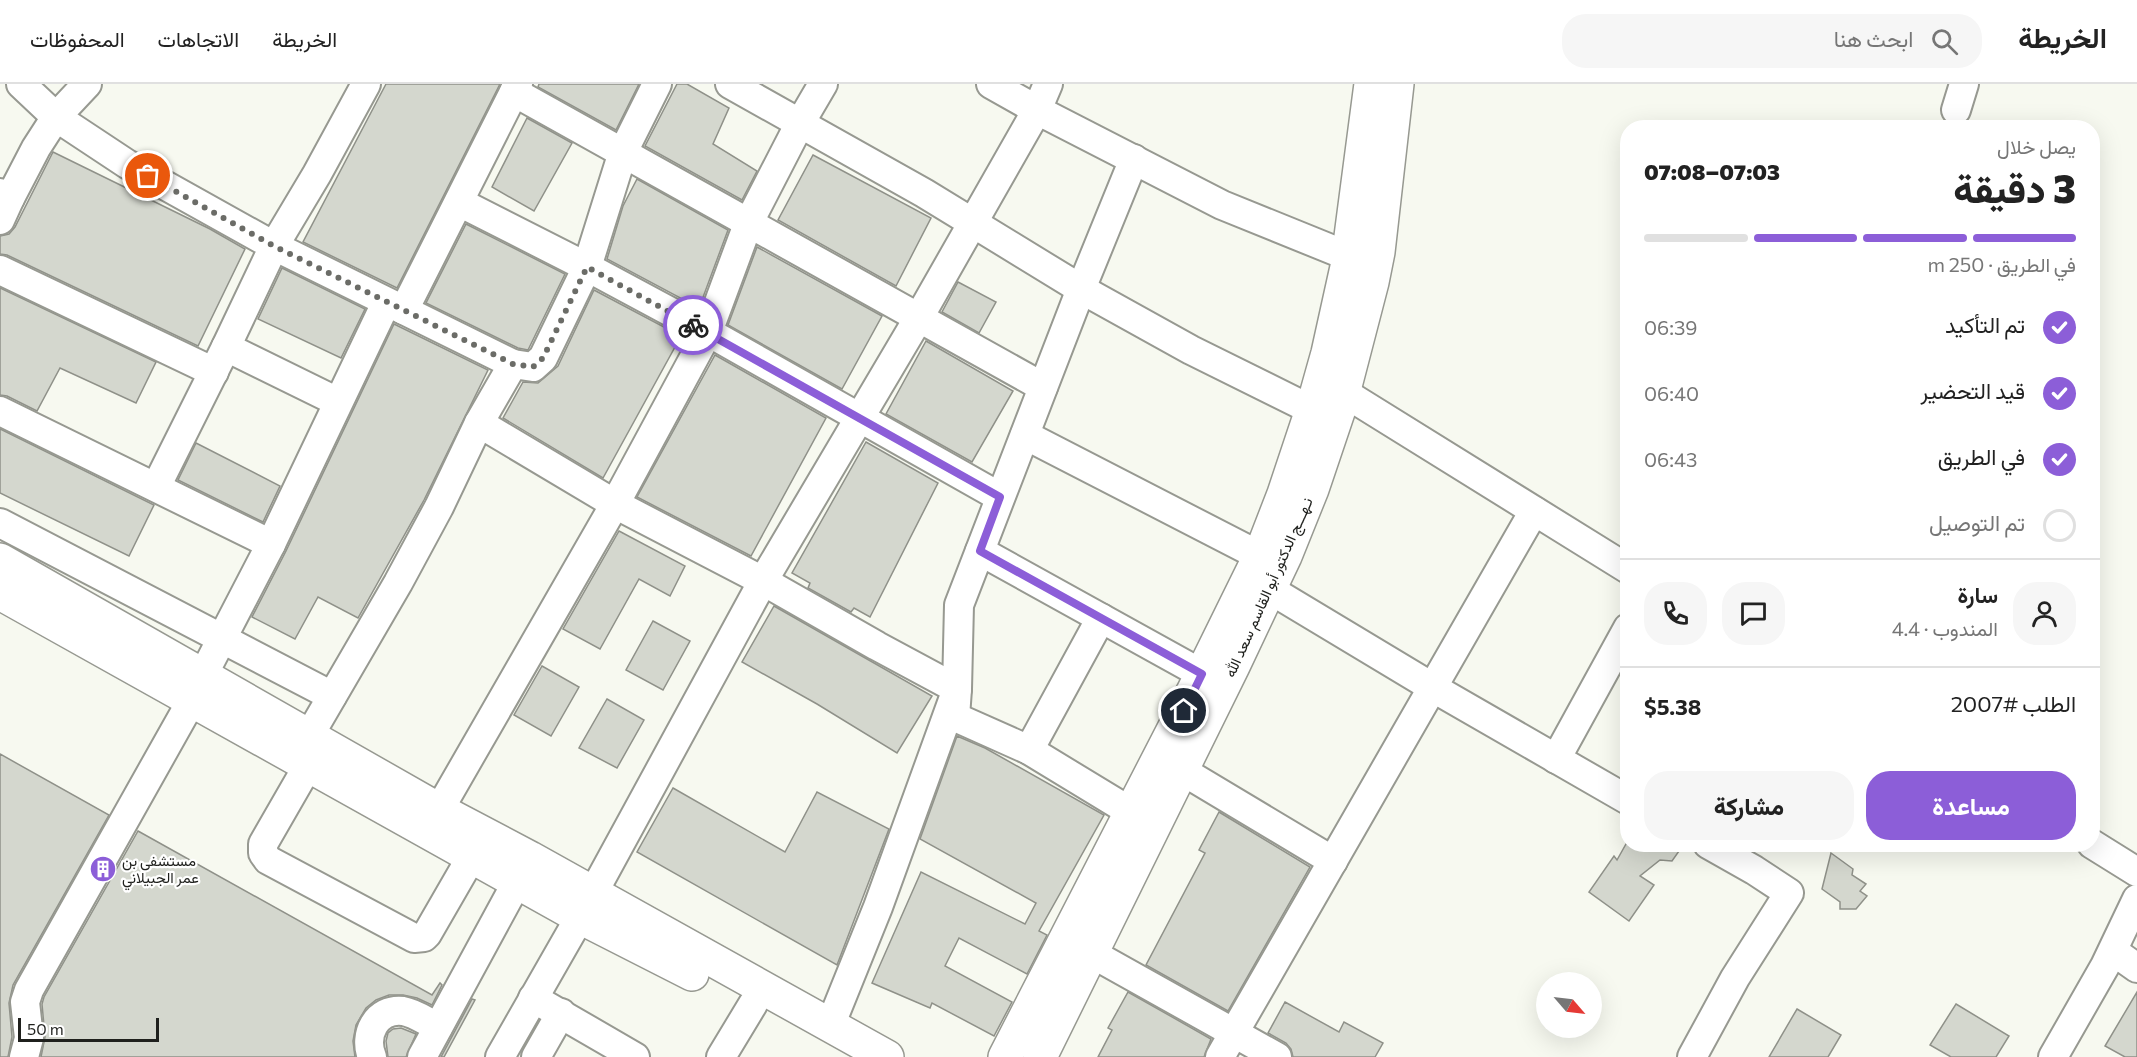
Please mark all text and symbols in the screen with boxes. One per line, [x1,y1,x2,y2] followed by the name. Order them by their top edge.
[1562,14,1982,68] search box
[2018,20,2107,54] text: الخريطة
[1834,25,1913,52] text: ابحث هنا
[1928,25,1961,58] icon: search
[30,26,125,51] text: المحفوظات
[158,26,239,51] text: الاتجاهات
[272,26,337,51] text: الخريطة
[1997,134,2076,158] text: يصل خلال
[122,150,173,201] pin
[1644,158,1780,185] text: 07:03–07:08
[131,159,164,192] icon: bag
[1953,163,2076,211] text: 3 دقيقة
[1927,252,2076,276] text: في الطريق · 250 m
[663,295,723,355] courier
[677,309,710,342] icon: bike
[1945,311,2025,338] text: تم التأكيد
[2043,311,2076,344] icon: check
[1644,315,1697,339] text: 06:39
[1921,377,2025,404] text: قيد التحضير
[2043,377,2076,410] icon: check
[1644,381,1699,405] text: 06:40
[1938,443,2025,470] text: في الطريق
[2043,443,2076,476] icon: check
[1644,447,1697,471] text: 06:43
[1220,494,1319,681] street label: نـهـــج الدكتور أبو القاسم سعد الله
[1929,509,2025,536] text: تم التوصيل
[1957,581,1998,608] text: سارة
[1644,582,1707,645] button: phone
[1722,582,1785,645] button: chat
[2013,582,2076,645] button: person
[1892,616,1998,640] text: المندوب · 4.4
[1158,685,1209,736] pin
[1951,690,2076,717] text: الطلب #2007
[1644,693,1701,720] text: $5.38
[1167,694,1200,727] icon: home
[1644,771,1854,840] button: مشاركة
[1866,771,2076,840] button: مساعدة
[122,851,199,891] place label: مستشفى بن عمر الجبيلاني
[88,854,118,884] building icon: مستشفى بن عمر الجبيلاني
[1536,972,1602,1038] north arrow
[1536,972,1602,1038] map controls
[18,1015,159,1042] scale bar
[27,1019,64,1038] text: 50 m

